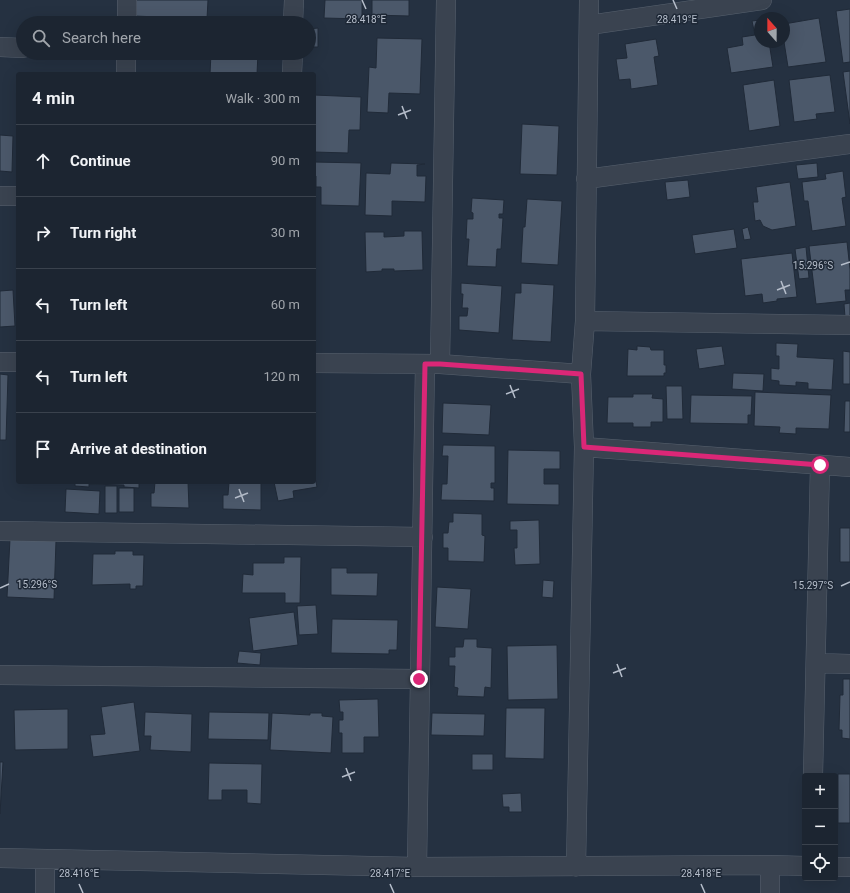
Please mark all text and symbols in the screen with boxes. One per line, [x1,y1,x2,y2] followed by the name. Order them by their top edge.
[754,12,790,48] north arrow
[346,14,386,25] text: 28.418°E
[657,14,697,25] text: 28.419°E
[16,16,316,60] search box
[30,27,52,49] icon: search
[62,29,141,47] text: Search here
[32,88,75,108] text: 4 min
[225,91,300,106] text: Walk · 300 m
[32,150,54,172] icon: ahead
[70,152,131,170] text: Continue
[271,153,300,168] text: 90 m
[32,222,54,244] icon: right
[70,224,136,242] text: Turn right
[271,225,300,240] text: 30 m
[793,260,833,271] text: 15.296°S
[32,294,54,316] icon: left
[70,296,127,314] text: Turn left
[271,297,300,312] text: 60 m
[32,366,54,388] icon: left
[70,368,127,386] text: Turn left
[263,369,300,384] text: 120 m
[32,438,54,460] icon: arrive
[70,440,207,458] text: Arrive at destination
[811,456,829,474] route start
[17,579,57,590] text: 15.296°S
[793,580,833,591] text: 15.297°S
[410,670,428,688] route end
[802,773,838,881] map controls
[802,773,838,809] button: +
[802,809,838,845] button: −
[802,845,838,881] button: locate
[59,868,99,879] text: 28.416°E
[370,868,410,879] text: 28.417°E
[681,868,721,879] text: 28.418°E

